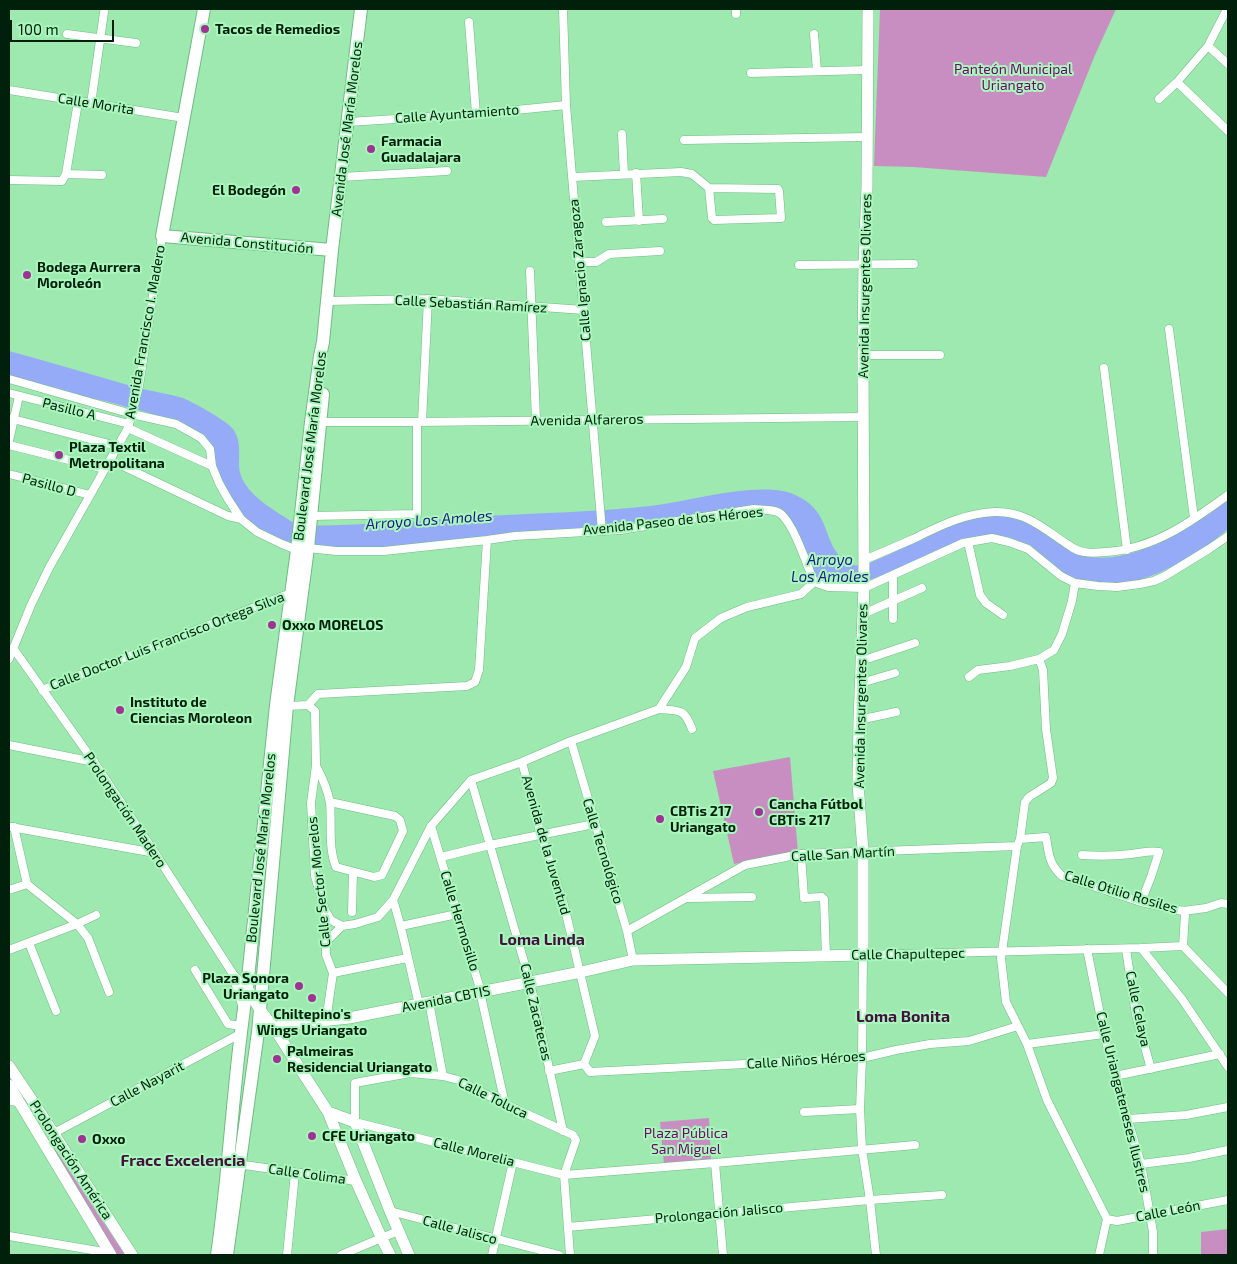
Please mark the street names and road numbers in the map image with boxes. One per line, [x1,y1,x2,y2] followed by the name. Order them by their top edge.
[328,40,366,218] street label: Avenida José María Morelos
[57,90,135,118] street label: Calle Morita
[394,101,520,127] street label: Calle Ayuntamiento
[855,193,875,379] street label: Avenida Insurgentes Olivares
[565,198,595,342] street label: Calle Ignacio Zaragoza
[180,229,314,257] street label: Avenida Constitución
[121,244,169,420] street label: Avenida Francisco I. Madero
[394,292,548,316] street label: Calle Sebastián Ramírez
[290,350,330,542] street label: Boulevard José María Morelos
[40,394,98,424] street label: Pasillo A
[530,411,644,429] street label: Avenida Alfareros
[20,470,78,500] street label: Pasillo D
[582,503,764,539] street label: Avenida Paseo de los Héroes
[47,588,287,694] street label: Calle Doctor Luis Francisco Ortega Silva
[851,603,871,789] street label: Avenida Insurgentes Olivares
[80,749,170,871] street label: Prolongación Madero
[243,752,279,944] street label: Boulevard José María Morelos
[518,773,574,917] street label: Avenida de la Juventud
[579,796,627,906] street label: Calle Tecnológico
[304,816,334,948] street label: Calle Sector Morelos
[791,843,895,865] street label: Calle San Martín
[1062,867,1180,917] street label: Calle Otilio Rosiles
[437,869,483,973] street label: Calle Hermosillo
[851,945,965,963] street label: Calle Chapultepec
[517,962,555,1062] street label: Calle Zacatecas
[1122,970,1154,1048] street label: Calle Celaya
[400,982,492,1016] street label: Avenida CBTIS
[1092,1010,1154,1194] street label: Calle Uriangateneses Ilustres
[746,1047,866,1073] street label: Calle Niños Héroes
[107,1057,187,1111] street label: Calle Nayarit
[455,1074,531,1122] street label: Calle Toluca
[26,1097,116,1223] street label: Prolongación América
[432,1134,516,1170] street label: Calle Morelia
[267,1160,347,1188] street label: Calle Colima
[1134,1197,1202,1225] street label: Calle León
[654,1199,784,1227] street label: Prolongación Jalisco
[421,1212,499,1248] street label: Calle Jalisco

